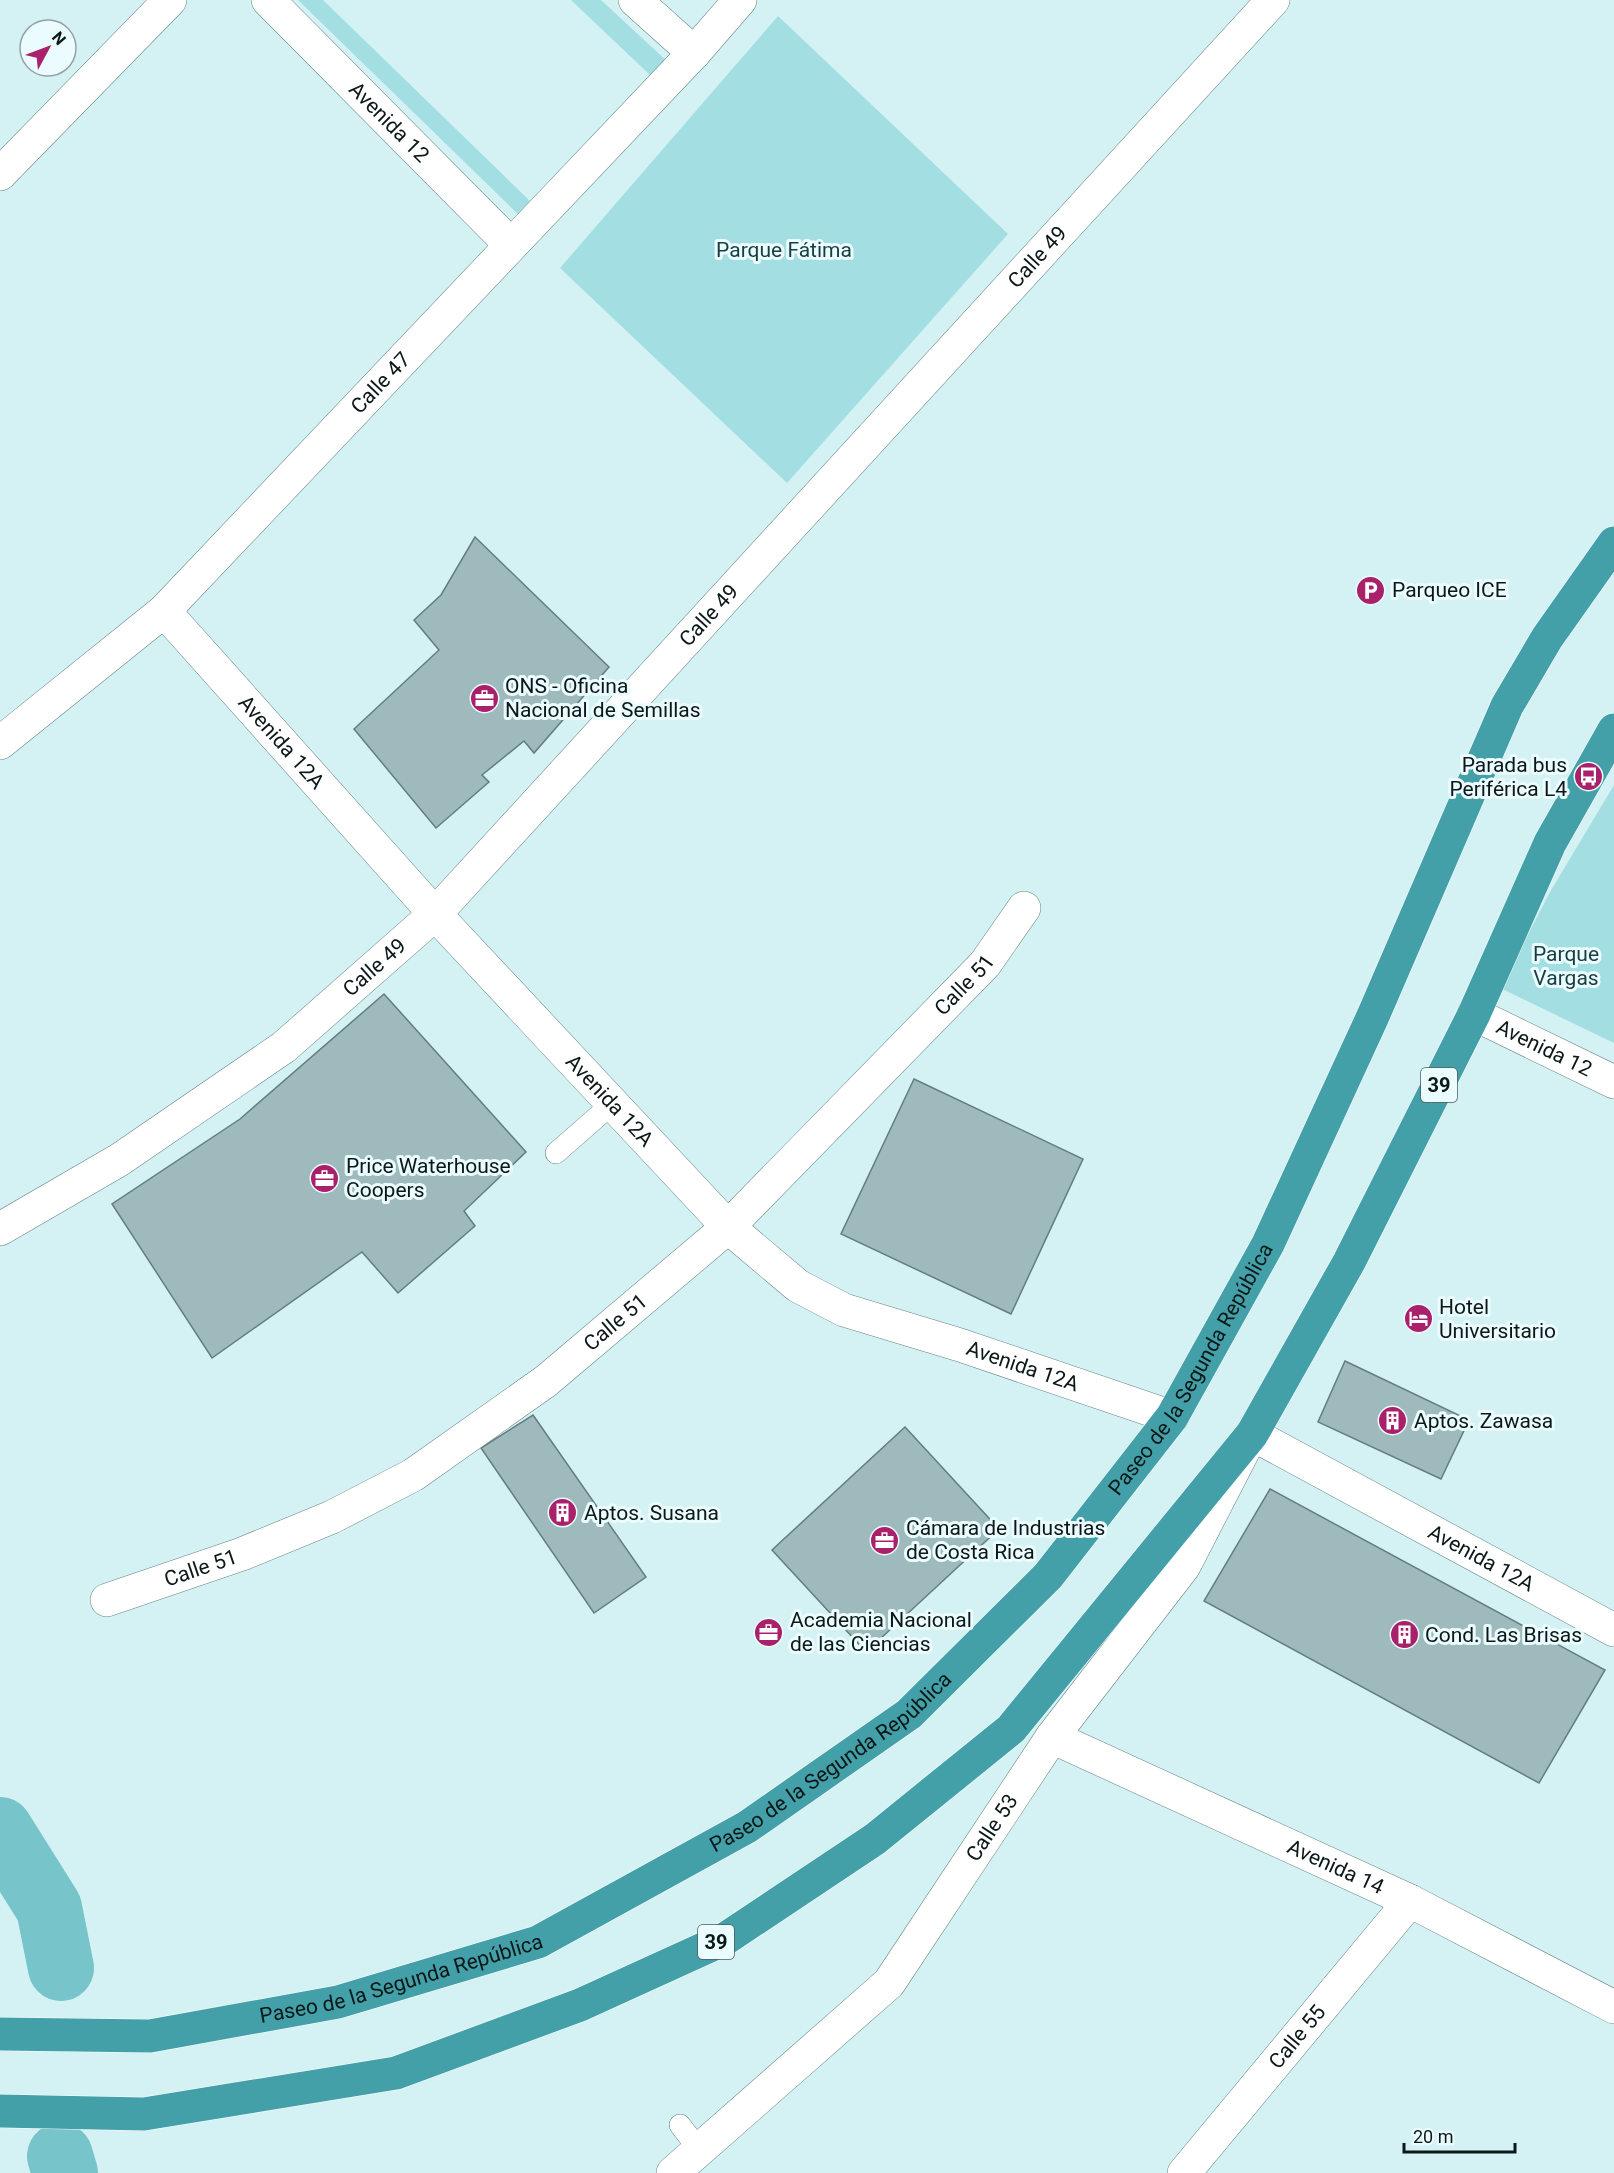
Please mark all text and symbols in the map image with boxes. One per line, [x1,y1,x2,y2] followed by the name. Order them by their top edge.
[18,18,78,78] north arrow
[48,28,70,49] text: N
[344,77,434,167] street label: Avenida 12
[1003,221,1072,293] street label: Calle 49
[716,238,852,262] park label: Parque Fátima
[346,347,415,419] street label: Calle 47
[1355,574,1387,606] parking icon: Parqueo ICE
[1392,578,1507,602] place label: Parqueo ICE
[675,579,743,651] street label: Calle 49
[505,674,701,722] place label: ONS - Oficina Nacional de Semillas
[468,682,500,714] office icon: ONS - Oficina Nacional de Semillas
[233,691,329,794] street label: Avenida 12A
[1449,753,1567,801] place label: Parada bus Periférica L4
[1572,761,1604,793] bus stop icon: Parada bus Periférica L4
[338,933,411,1001] street label: Calle 49
[1533,942,1599,990] park label: Parque Vargas
[930,950,1000,1020] street label: Calle 51
[1492,1015,1596,1082] street label: Avenida 12
[561,1050,659,1152] street label: Avenida 12A
[1421,1068,1457,1102] road number: 39
[346,1154,511,1202] place label: Price Waterhouse Coopers
[309,1162,341,1194] office icon: Price Waterhouse Coopers
[1104,1239,1278,1500] street label: Paseo de la Segunda República
[579,1289,652,1356] street label: Calle 51
[1439,1295,1556,1343] place label: Hotel Universitario
[1402,1303,1434,1335] hotel icon: Hotel Universitario
[963,1336,1082,1397] street label: Avenida 12A
[1377,1405,1409,1437] building icon: Aptos. Zawasa
[1414,1409,1553,1433] place label: Aptos. Zawasa
[547,1497,579,1529] building icon: Aptos. Susana
[584,1501,719,1525] place label: Aptos. Susana
[906,1516,1105,1564] place label: Cámara de Industrias de Costa Rica
[1424,1520,1539,1597] street label: Avenida 12A
[869,1524,901,1556] office icon: Cámara de Industrias de Costa Rica
[161,1545,240,1592] street label: Calle 51
[790,1608,972,1656] place label: Academia Nacional de las Ciencias
[753,1616,785,1648] office icon: Academia Nacional de las Ciencias
[1388,1619,1420,1651] building icon: Cond. Las Brisas
[1425,1623,1582,1647] place label: Cond. Las Brisas
[705,1667,956,1857] street label: Paseo de la Segunda República
[961,1790,1023,1866] street label: Calle 53
[1284,1835,1388,1899] street label: Avenida 14
[698,1925,734,1959] road number: 39
[258,1929,546,2028] street label: Paseo de la Segunda República
[1264,2000,1330,2073] street label: Calle 55
[1404,2116,1515,2154] scale bar
[1413,2126,1453,2147] text: 20 m

